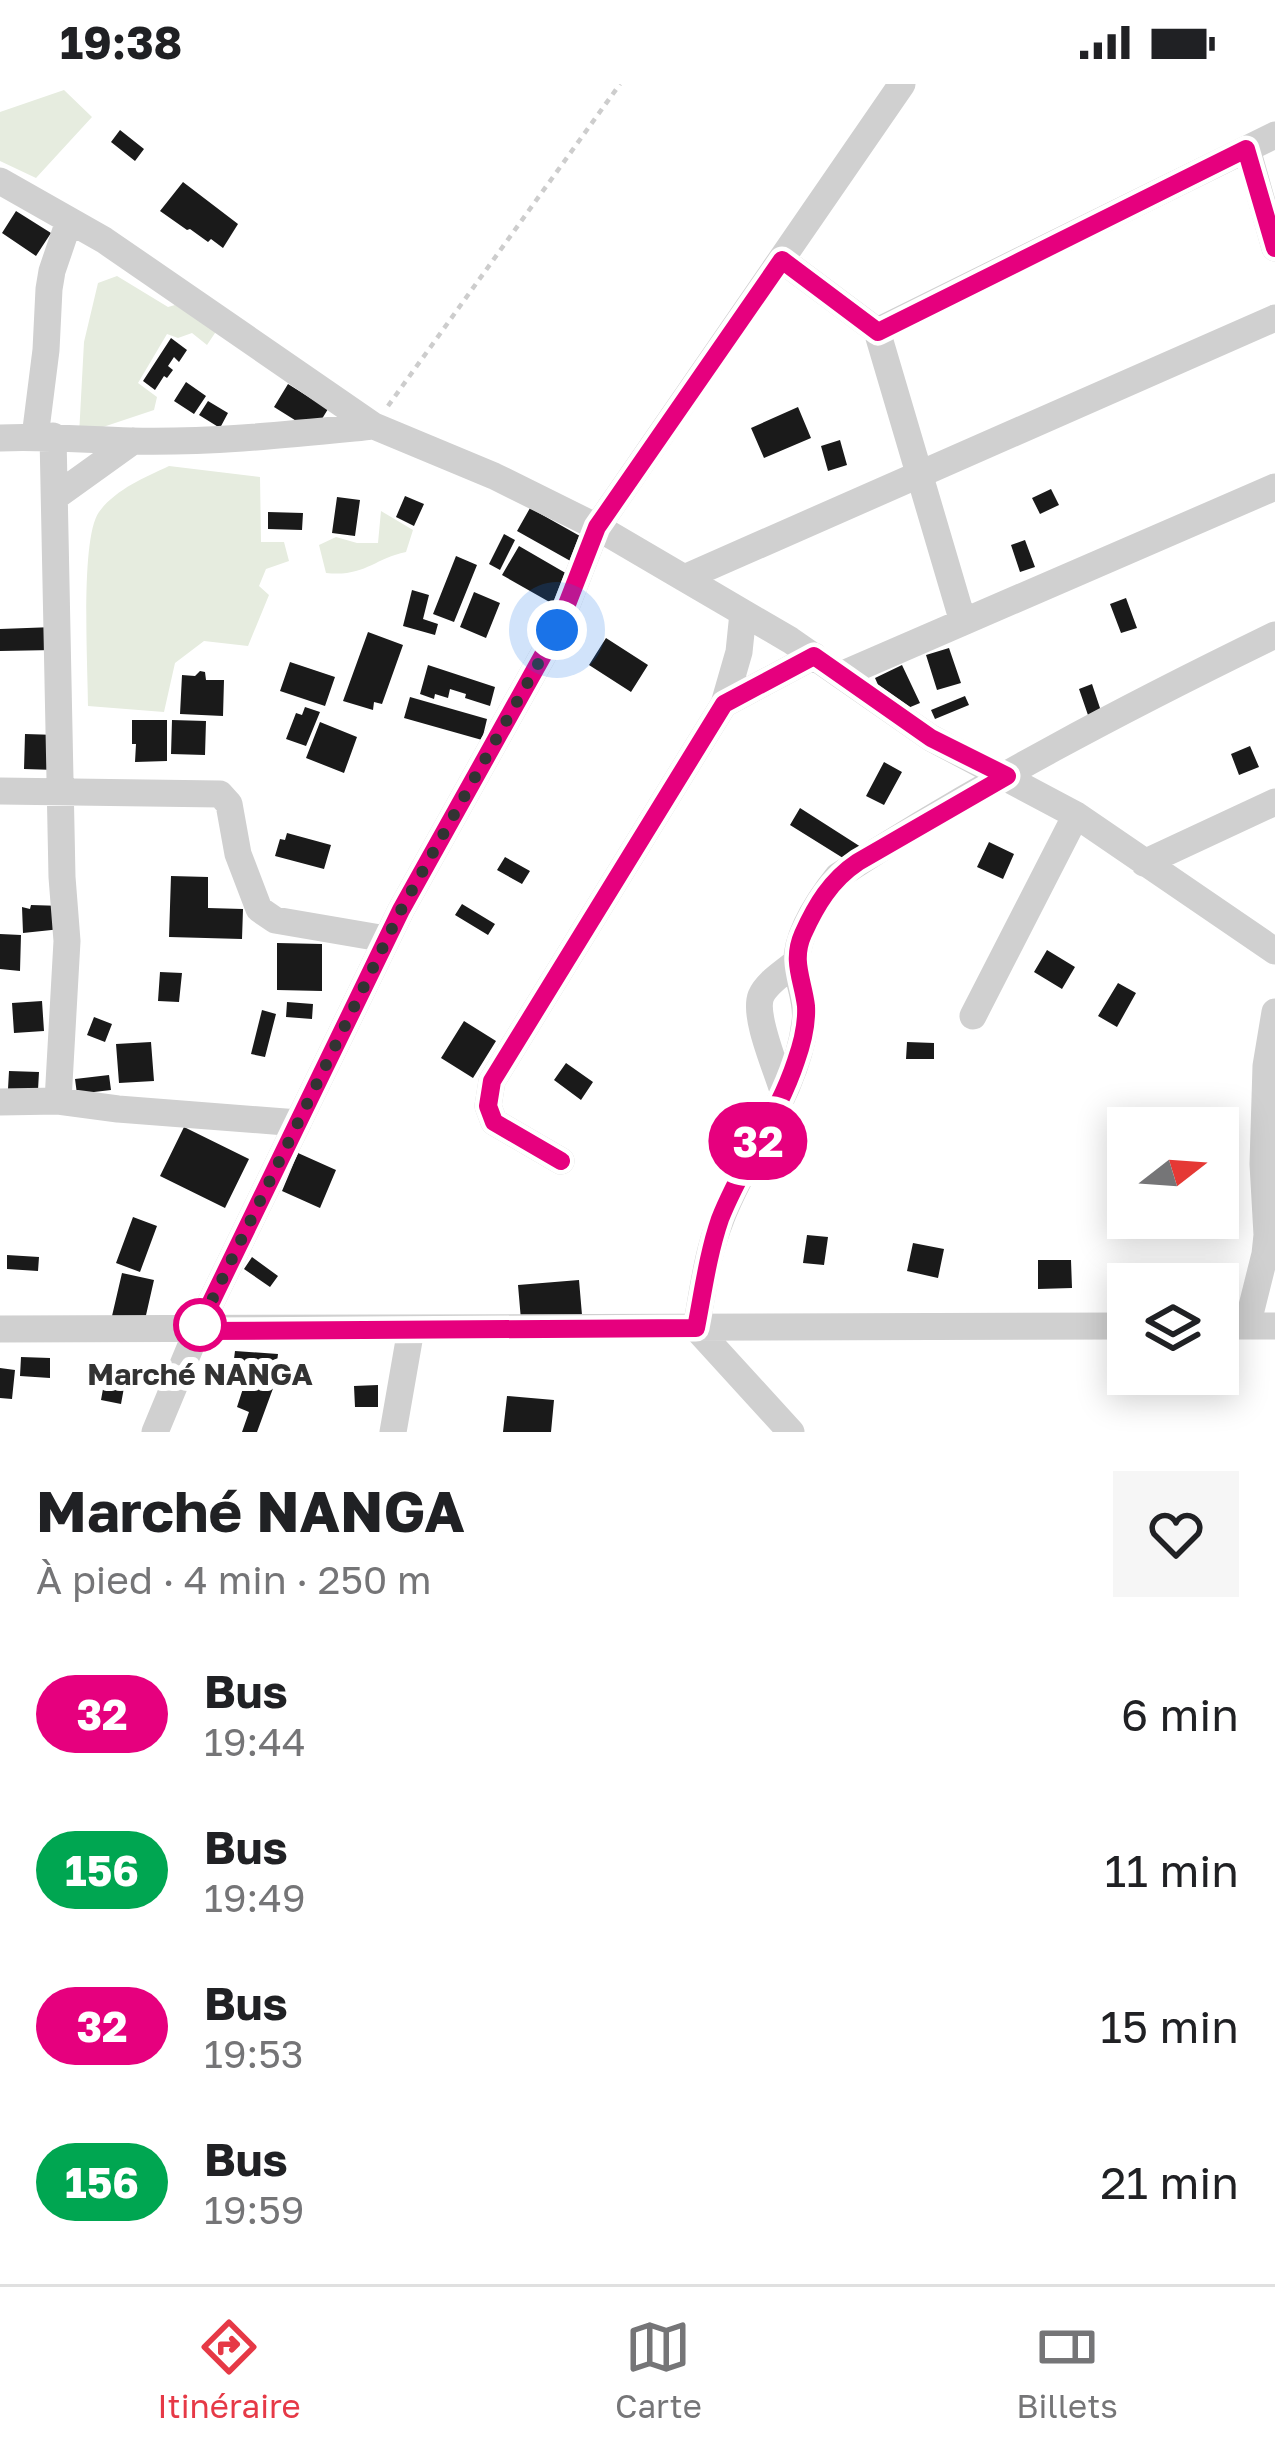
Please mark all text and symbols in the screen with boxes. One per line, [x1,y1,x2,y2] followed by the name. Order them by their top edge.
[60,15,182,69] text: 19:38
[527,600,587,660] your location
[704,1102,812,1180] line badge: 32
[1107,1107,1239,1239] north arrow
[1107,1107,1239,1395] map controls
[732,1116,784,1166] text: 32
[1107,1263,1239,1395] button: layers
[175,1300,225,1350] marker: Marché NANGA
[87,1356,313,1392] place label: Marché NANGA
[1113,1471,1239,1597] button: heart
[36,1476,465,1545] text: Marché NANGA
[36,1556,432,1603] text: À pied · 4 min · 250 m
[204,1664,288,1718] text: Bus
[1121,1687,1239,1741] text: 6 min
[76,1689,128,1739] text: 32
[204,1718,306,1765] text: 19:44
[204,1820,288,1874] text: Bus
[1105,1843,1239,1897] text: 11 min
[65,1845,139,1895] text: 156
[204,1874,306,1921] text: 19:49
[204,1976,288,2030] text: Bus
[1100,1999,1239,2053] text: 15 min
[76,2001,128,2051] text: 32
[204,2030,304,2077] text: 19:53
[204,2132,288,2186] text: Bus
[1100,2155,1239,2209] text: 21 min
[65,2157,139,2207] text: 156
[204,2186,304,2233] text: 19:59
[157,2314,301,2425] tab: Itinéraire
[615,2314,702,2425] tab: Carte
[1016,2314,1118,2425] tab: Billets

